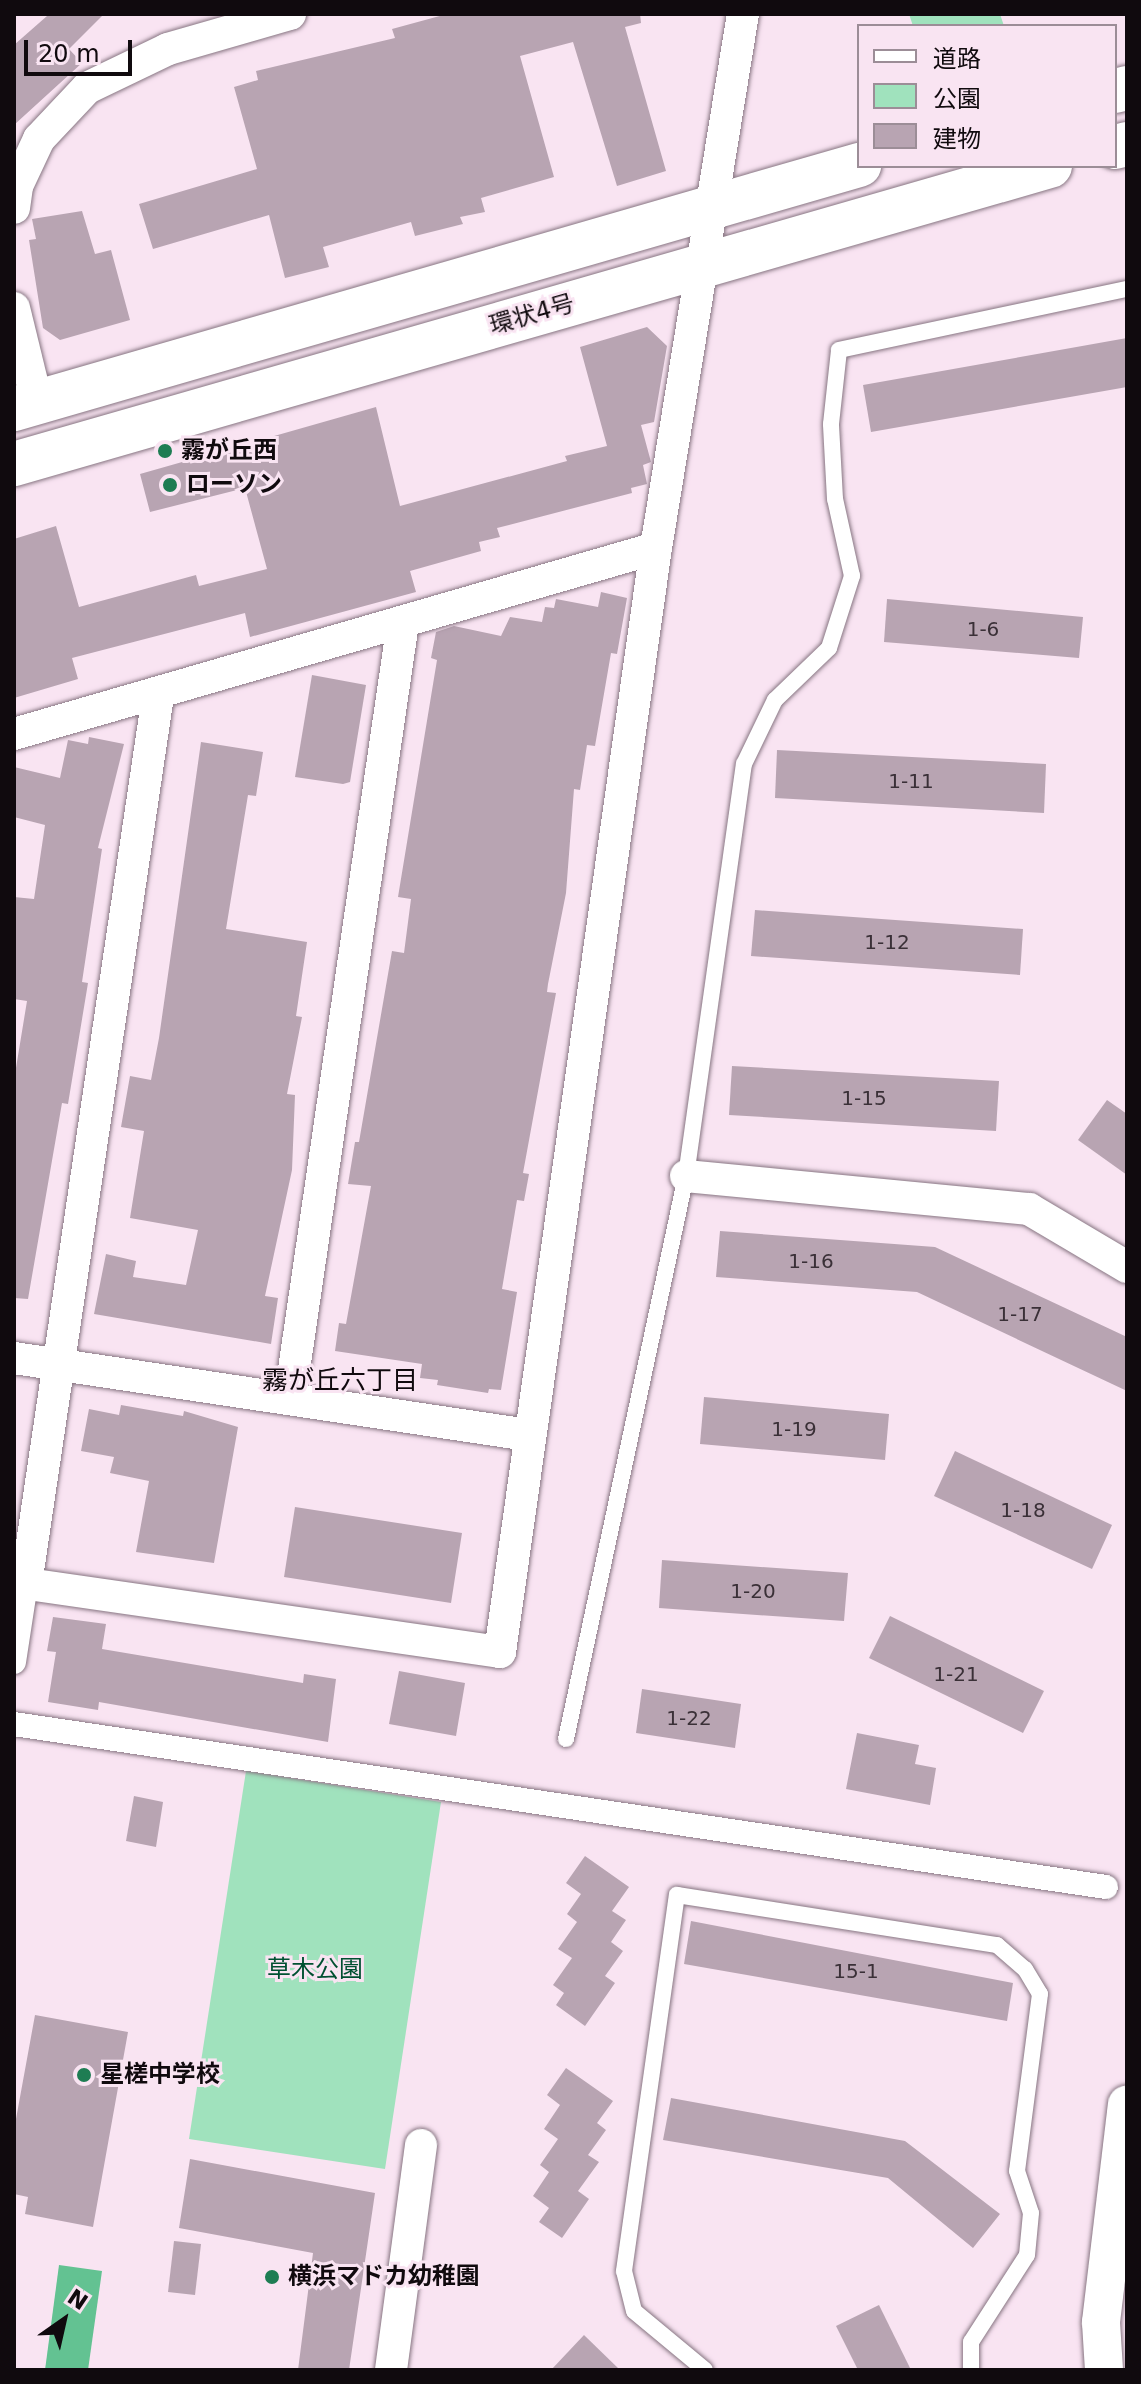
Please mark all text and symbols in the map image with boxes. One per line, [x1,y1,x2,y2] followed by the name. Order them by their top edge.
[28,24,136,74] scale bar
[857,24,1117,168] legend
[38,40,100,68] text: 20 m
[933,45,981,73] text: 道路
[933,85,981,113] text: 公園
[933,125,981,153] text: 建物
[486,289,578,341] street label: 環状4号
[181,437,277,465] place label: 霧が丘西
[156,442,174,460] marker: 霧が丘西
[186,471,282,499] place label: ローソン
[161,476,179,494] marker: ローソン
[967,617,999,641] house number: 1-6
[888,769,934,793] house number: 1-11
[864,930,910,954] house number: 1-12
[841,1086,887,1110] house number: 1-15
[788,1249,834,1273] house number: 1-16
[997,1302,1043,1326] house number: 1-17
[262,1365,418,1397] district label: 霧が丘六丁目
[771,1417,817,1441] house number: 1-19
[1000,1498,1046,1522] house number: 1-18
[730,1579,776,1603] house number: 1-20
[933,1662,979,1686] house number: 1-21
[666,1706,712,1730] house number: 1-22
[267,1956,363,1984] park label: 草木公園
[833,1959,879,1983] house number: 15-1
[100,2061,220,2089] place label: 星槎中学校
[75,2066,93,2084] marker: 星槎中学校
[288,2263,480,2291] place label: 横浜マドカ幼稚園
[263,2268,281,2286] marker: 横浜マドカ幼稚園
[24,2280,104,2360] north arrow
[63,2284,92,2315] text: N

